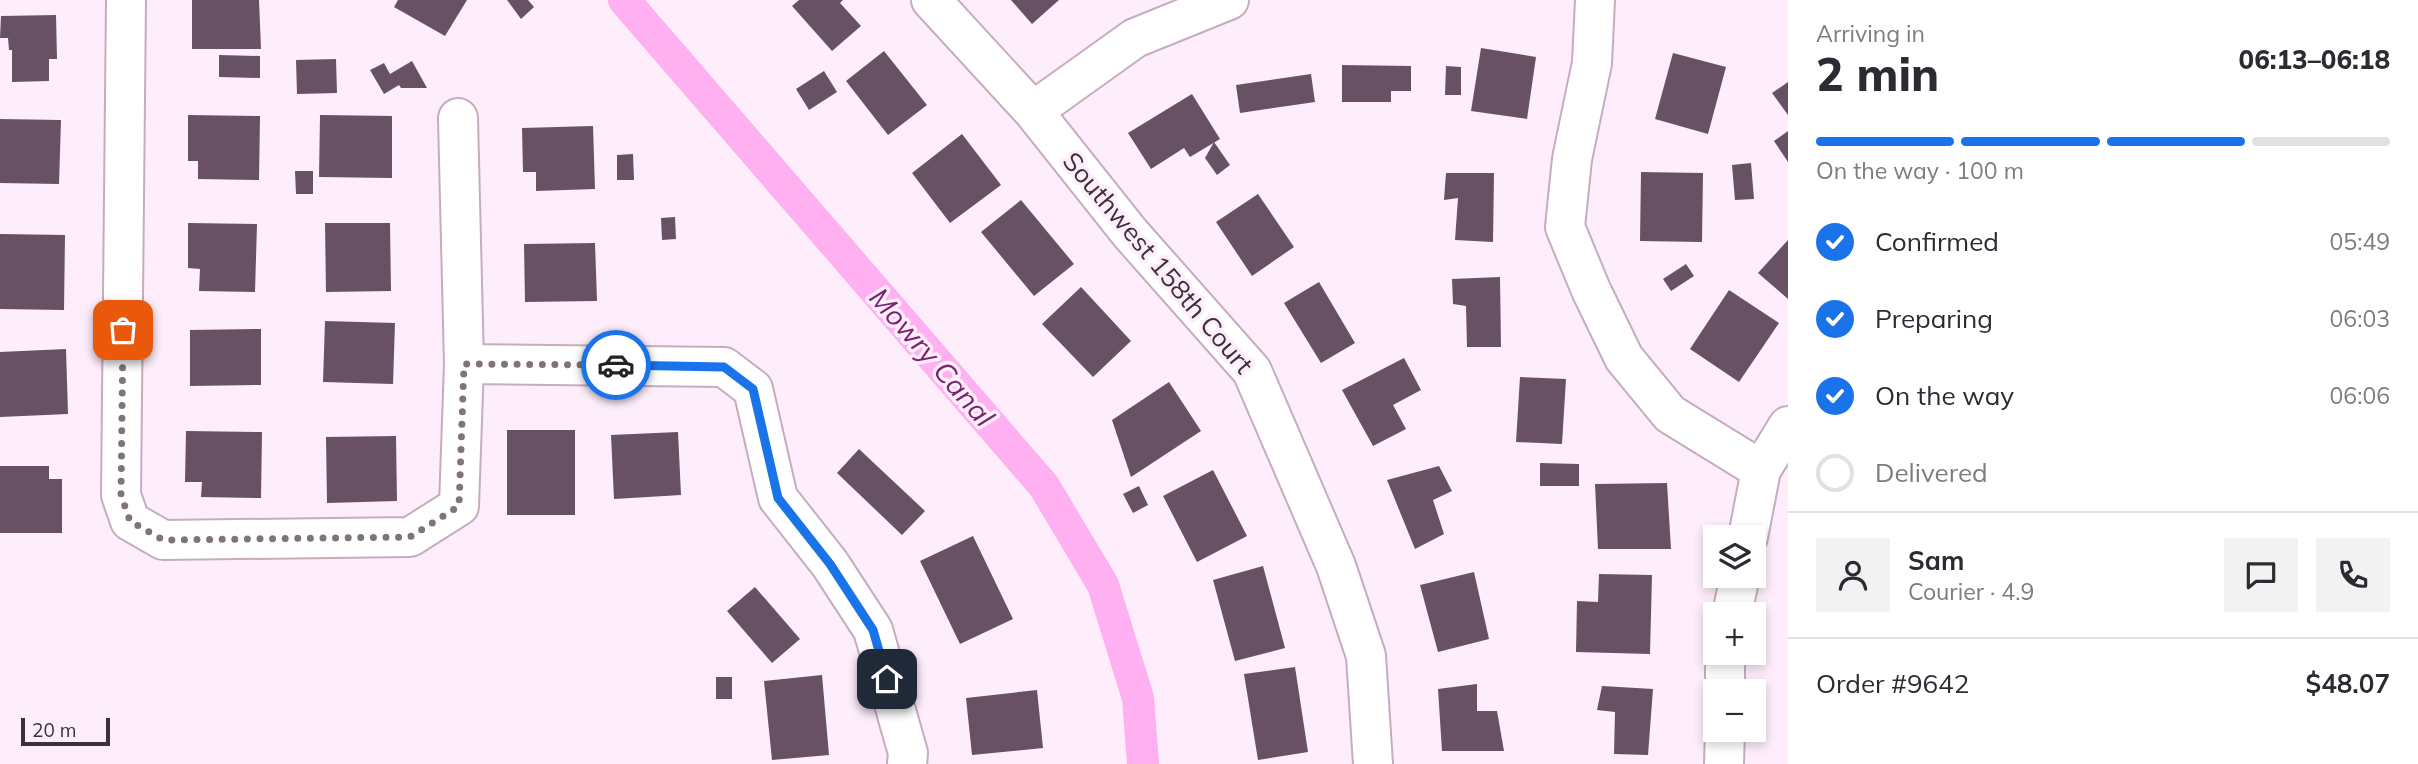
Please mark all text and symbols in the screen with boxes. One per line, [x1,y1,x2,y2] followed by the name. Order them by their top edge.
[1816,19,1925,48] text: Arriving in
[2239,43,2390,76] text: 06:13–06:18
[1816,45,1939,103] text: 2 min
[1056,145,1261,380] street label: Southwest 158th Court
[1816,156,2024,185] text: On the way · 100 m
[1816,223,1854,261] icon: check
[1875,225,1999,258] text: Confirmed
[2330,227,2390,256] text: 05:49
[863,280,1002,434] water label: Mowry Canal
[93,300,153,360] pin
[1816,300,1854,338] icon: check
[1875,302,1993,335] text: Preparing
[2330,304,2390,333] text: 06:03
[104,311,142,349] icon: bag
[581,330,651,400] courier
[597,346,635,384] icon: car
[1816,377,1854,415] icon: check
[1875,379,2014,412] text: On the way
[2330,381,2390,410] text: 06:06
[1875,456,1988,489] text: Delivered
[1703,525,1766,742] map controls
[1703,525,1766,588] button: layers
[1816,538,1890,612] button: person
[2224,538,2298,612] button: chat
[2316,538,2390,612] button: phone
[1908,544,1964,577] text: Sam
[1908,577,2034,606] text: Courier · 4.9
[1703,602,1766,665] button: +
[857,649,917,709] pin
[868,660,906,698] icon: home
[1816,667,1969,700] text: Order #9642
[2306,667,2390,700] text: $48.07
[1703,679,1766,742] button: −
[21,715,110,747] scale bar
[32,718,76,742] text: 20 m

